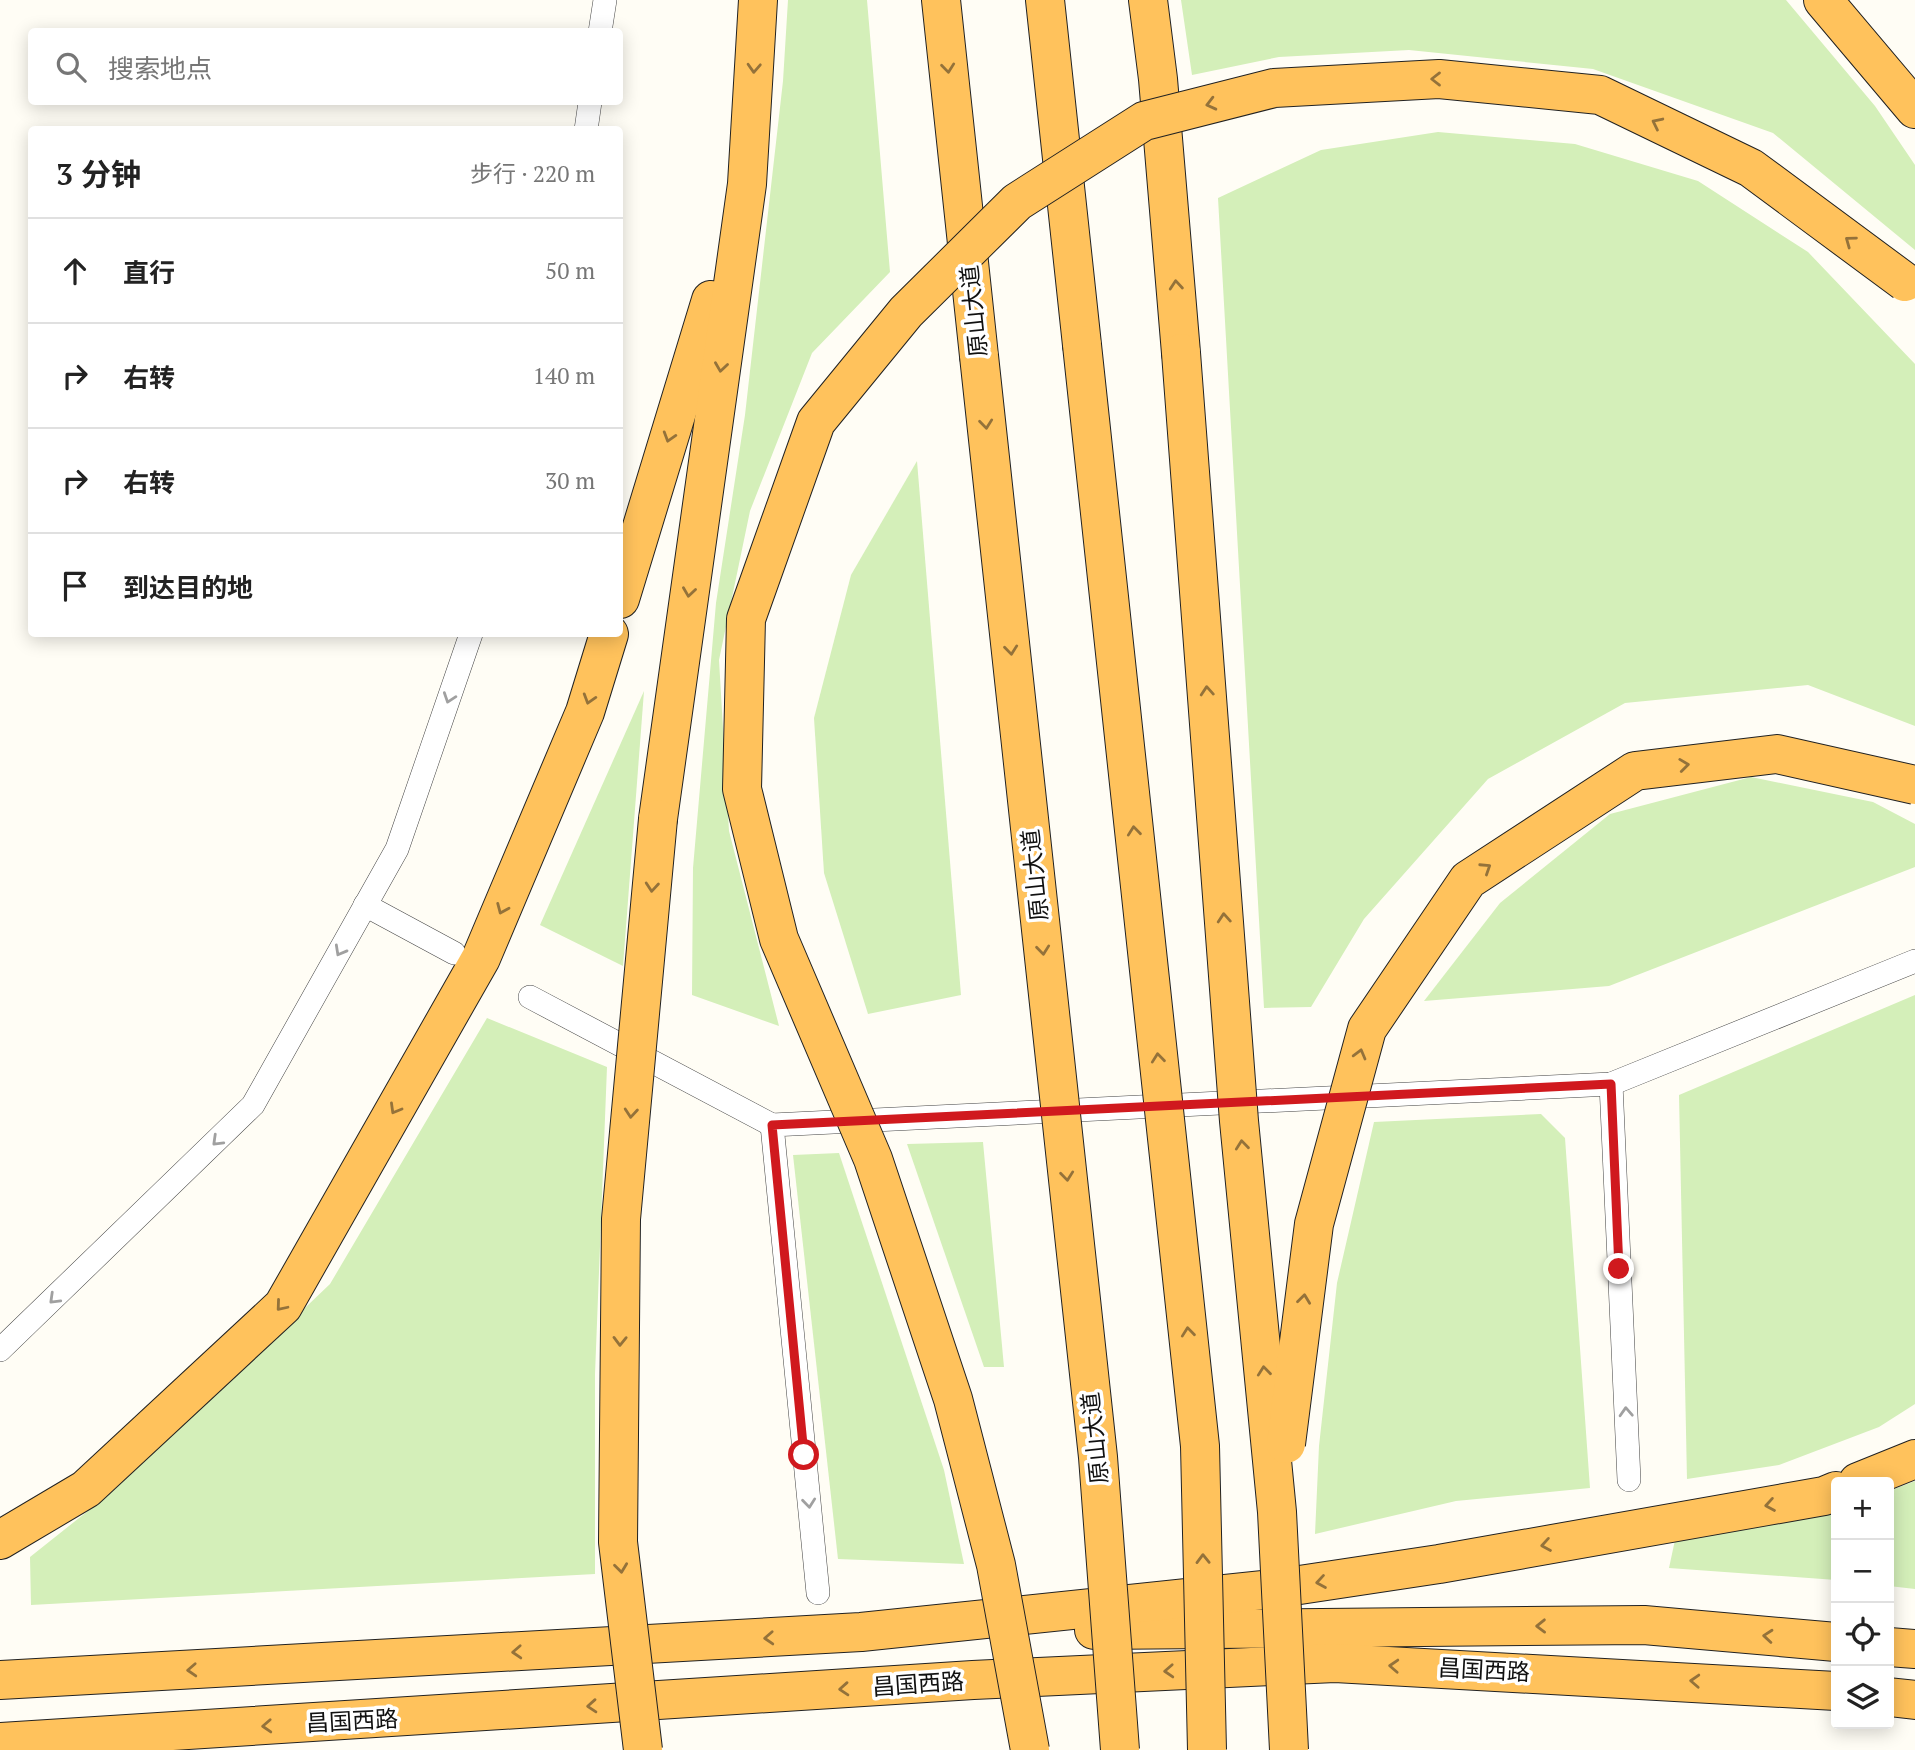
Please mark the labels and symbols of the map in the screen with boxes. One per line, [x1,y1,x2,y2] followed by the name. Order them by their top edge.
[747,63,762,74] one-way arrow
[940,63,955,74] one-way arrow
[1431,72,1442,87] one-way arrow
[1205,96,1217,110] one-way arrow
[1652,117,1664,131] one-way arrow
[1845,237,1857,250] one-way arrow
[953,264,994,358] street label: 原山大道
[1169,279,1184,290] one-way arrow
[714,361,729,373] one-way arrow
[979,418,994,430] one-way arrow
[663,430,678,442] one-way arrow
[682,586,697,598] one-way arrow
[1003,644,1018,656] one-way arrow
[1200,685,1215,696] one-way arrow
[443,691,457,704] one-way arrow
[583,692,597,704] one-way arrow
[1679,758,1690,773] one-way arrow
[1127,826,1142,837] one-way arrow
[1014,828,1055,922] street label: 原山大道
[1478,863,1491,876] one-way arrow
[645,882,660,893] one-way arrow
[496,902,510,914] one-way arrow
[1217,912,1232,923] one-way arrow
[335,944,348,956] one-way arrow
[1035,944,1050,955] one-way arrow
[1352,1048,1367,1060] one-way arrow
[1151,1052,1166,1063] one-way arrow
[390,1102,403,1115] one-way arrow
[624,1108,639,1119] one-way arrow
[212,1132,225,1145] one-way arrow
[1235,1139,1250,1150] one-way arrow
[1060,1170,1075,1182] one-way arrow
[1603,1253,1634,1284] route end
[49,1290,62,1303] one-way arrow
[1297,1293,1312,1305] one-way arrow
[276,1298,289,1310] one-way arrow
[1181,1327,1196,1338] one-way arrow
[612,1336,628,1346] one-way arrow
[1256,1366,1271,1377] one-way arrow
[1074,1391,1115,1485] street label: 原山大道
[1618,1406,1633,1417] one-way arrow
[788,1439,819,1470] route start
[1764,1497,1776,1512] one-way arrow
[801,1498,816,1509] one-way arrow
[1540,1536,1552,1551] one-way arrow
[1195,1554,1211,1564] one-way arrow
[614,1562,629,1574] one-way arrow
[1315,1574,1327,1589] one-way arrow
[1536,1618,1546,1634] one-way arrow
[1762,1629,1773,1644] one-way arrow
[763,1630,774,1645] one-way arrow
[511,1644,522,1659] one-way arrow
[1437,1652,1531,1687] street label: 昌国西路
[1388,1658,1399,1673] one-way arrow
[186,1662,197,1677] one-way arrow
[1163,1663,1174,1678] one-way arrow
[871,1665,965,1702] street label: 昌国西路
[1689,1674,1700,1689] one-way arrow
[838,1681,849,1696] one-way arrow
[586,1698,597,1713] one-way arrow
[305,1703,399,1738] street label: 昌国西路
[262,1718,273,1733] one-way arrow

